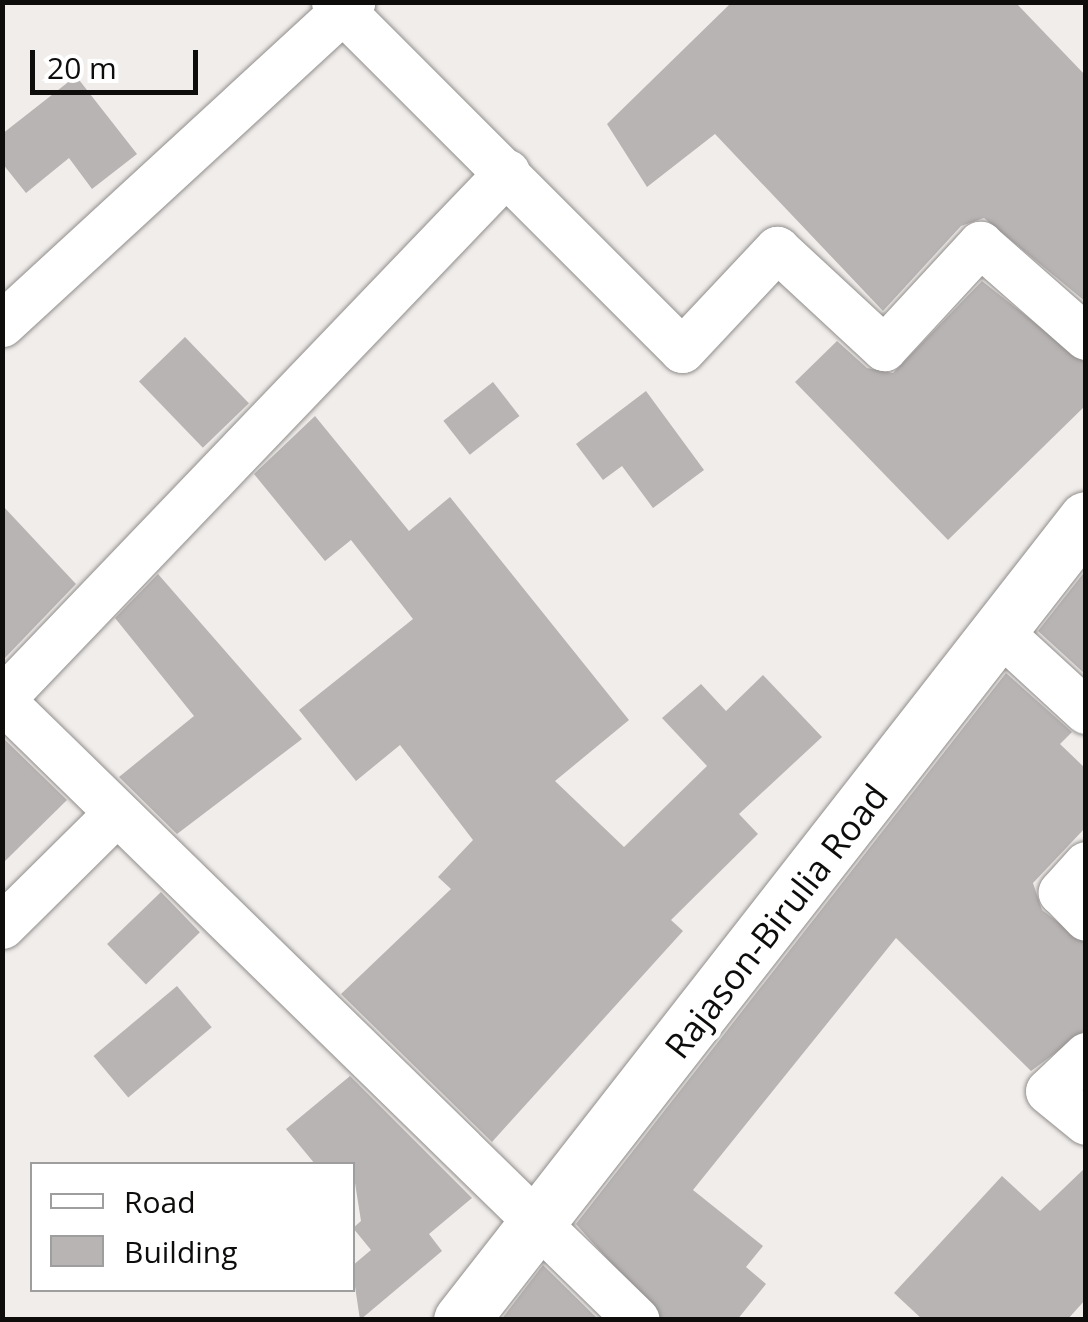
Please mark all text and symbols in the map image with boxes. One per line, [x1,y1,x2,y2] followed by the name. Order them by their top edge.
[35,30,202,92] scale bar
[47,47,117,88] text: 20 m
[656,775,896,1067] street label: Rajason-Birulia Road
[30,1162,355,1292] legend
[124,1181,196,1222] text: Road
[124,1231,238,1272] text: Building

